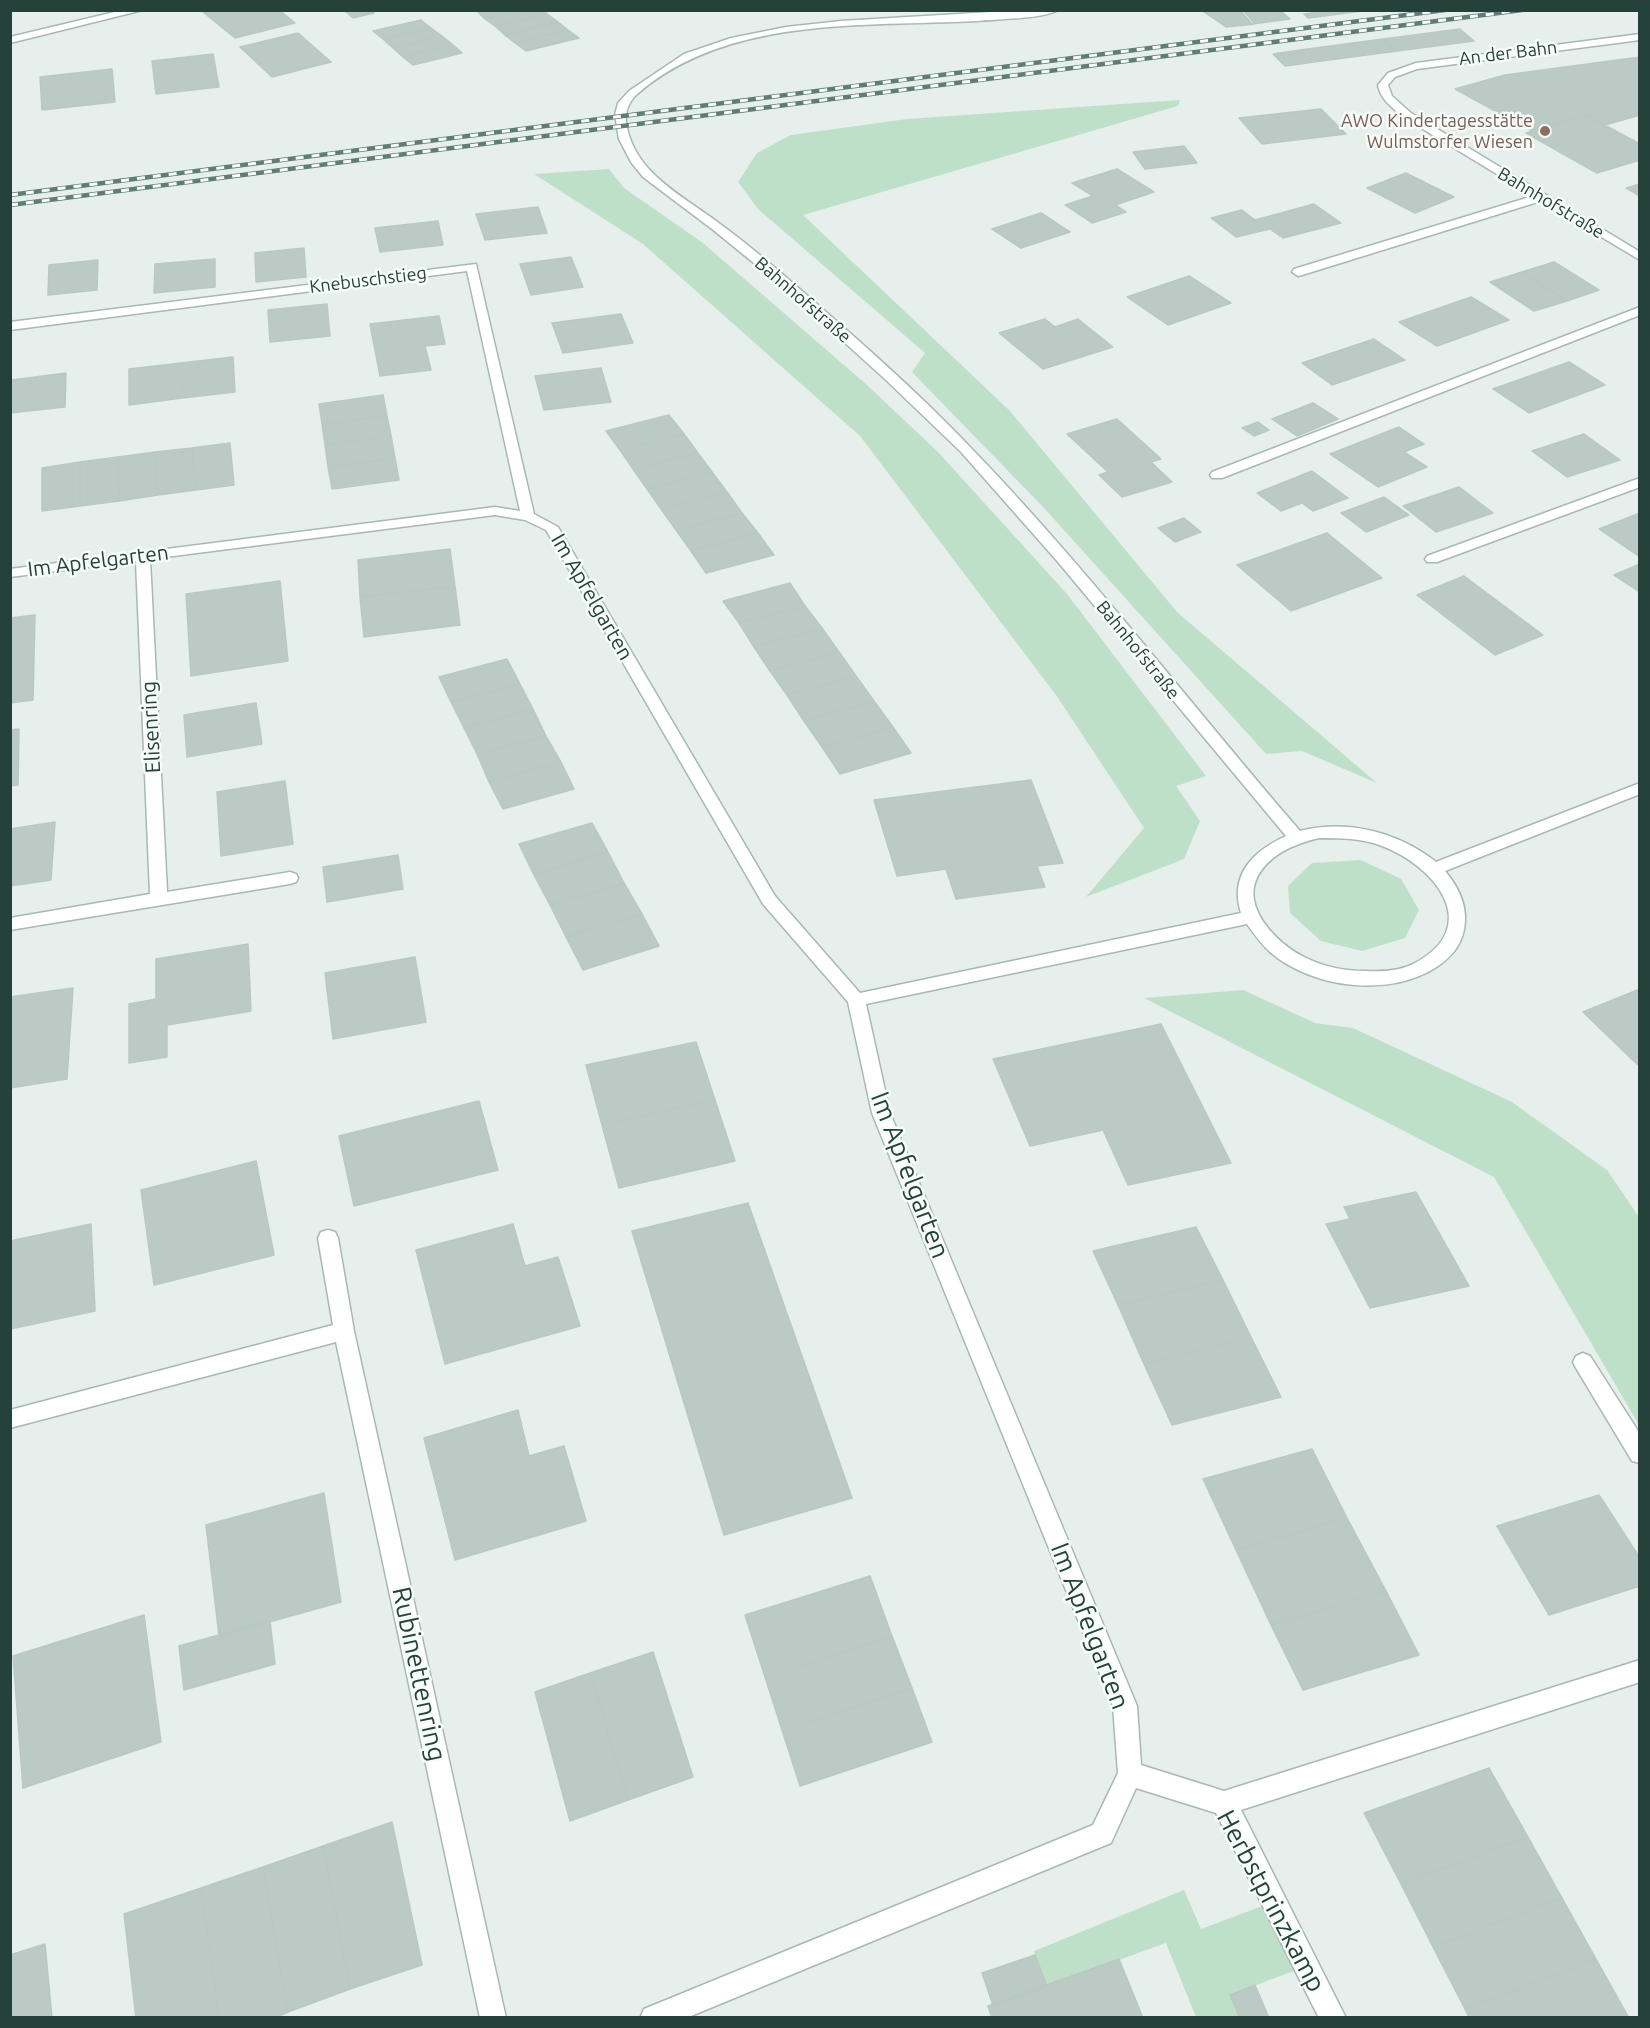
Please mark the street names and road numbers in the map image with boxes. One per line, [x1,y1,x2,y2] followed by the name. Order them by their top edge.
[1458,36,1558,70] street label: An der Bahn
[1494,163,1608,243] street label: Bahnhofstraße
[750,252,856,348] street label: Bahnhofstraße
[308,262,428,298] street label: Knebuschstieg
[546,529,638,665] street label: Im Apfelgarten
[26,540,170,582] street label: Im Apfelgarten
[1092,596,1184,704] street label: Bahnhofstraße
[136,680,166,774] street label: Elisenring
[864,1087,956,1263] street label: Im Apfelgarten
[1044,1538,1136,1714] street label: Im Apfelgarten
[385,1584,453,1764] street label: Rubinettenring
[1210,1805,1332,1997] street label: Herbstprinzkamp

